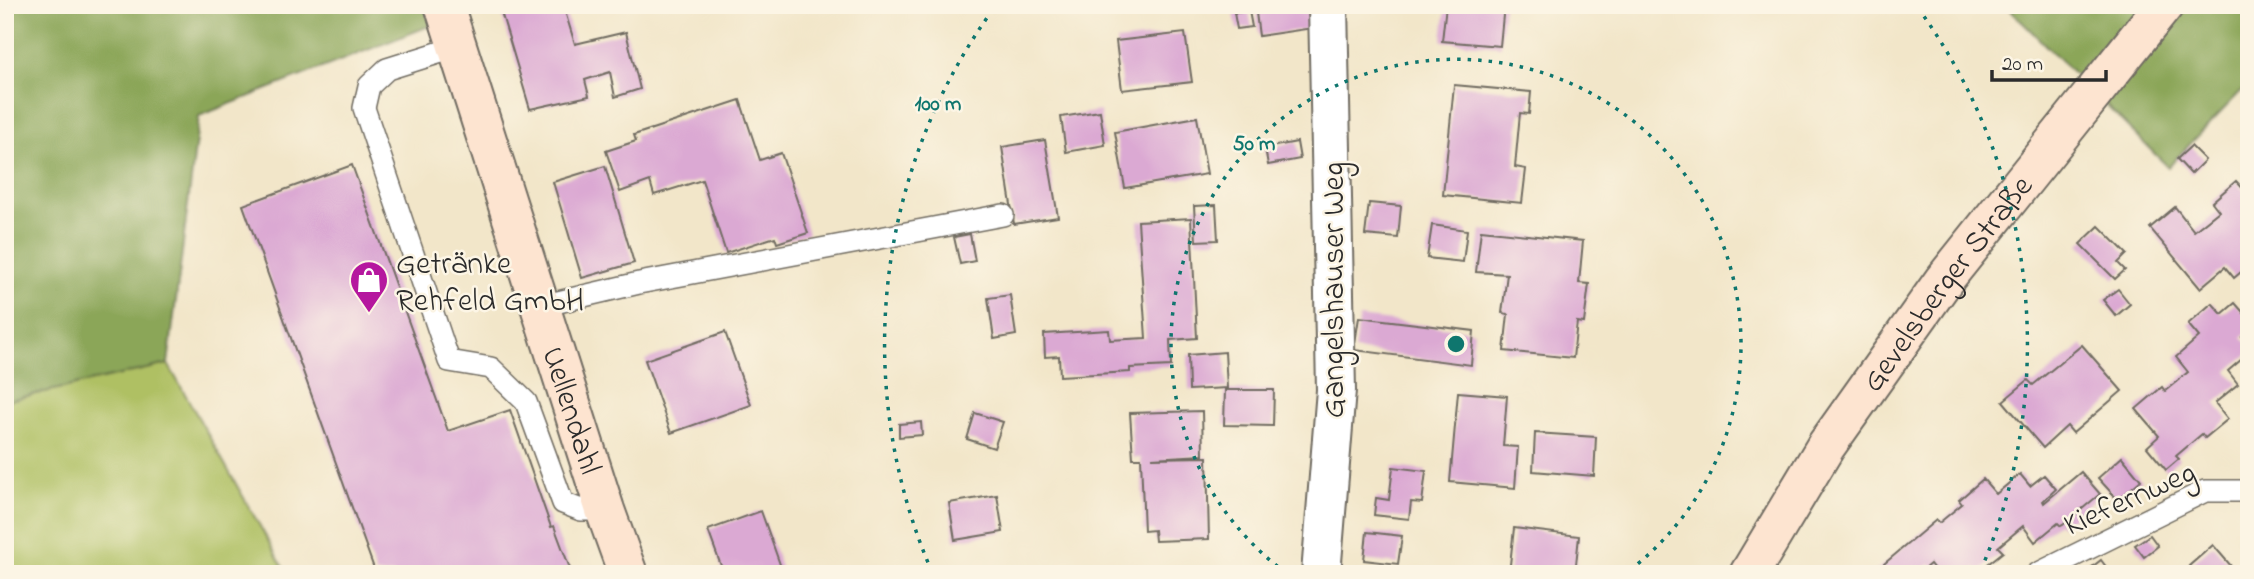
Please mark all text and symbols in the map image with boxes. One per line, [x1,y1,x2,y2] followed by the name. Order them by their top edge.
[1992,38,2105,82] scale bar
[2002,50,2043,80] text: 20 m
[915,90,961,120] text: 100 m
[1233,130,1275,160] text: 50 m
[1312,162,1359,418] street label: Gangelshauser Weg
[1851,166,2046,403] street label: Gevelsberger Straße
[396,242,584,326] place label: Getränke Rehfeld GmbH
[348,259,390,314] shop icon: Getränke Rehfeld GmbH
[1444,332,1468,356] centre of rings
[527,341,612,481] street label: Uellendahl
[2057,450,2204,550] street label: Kiefernweg

